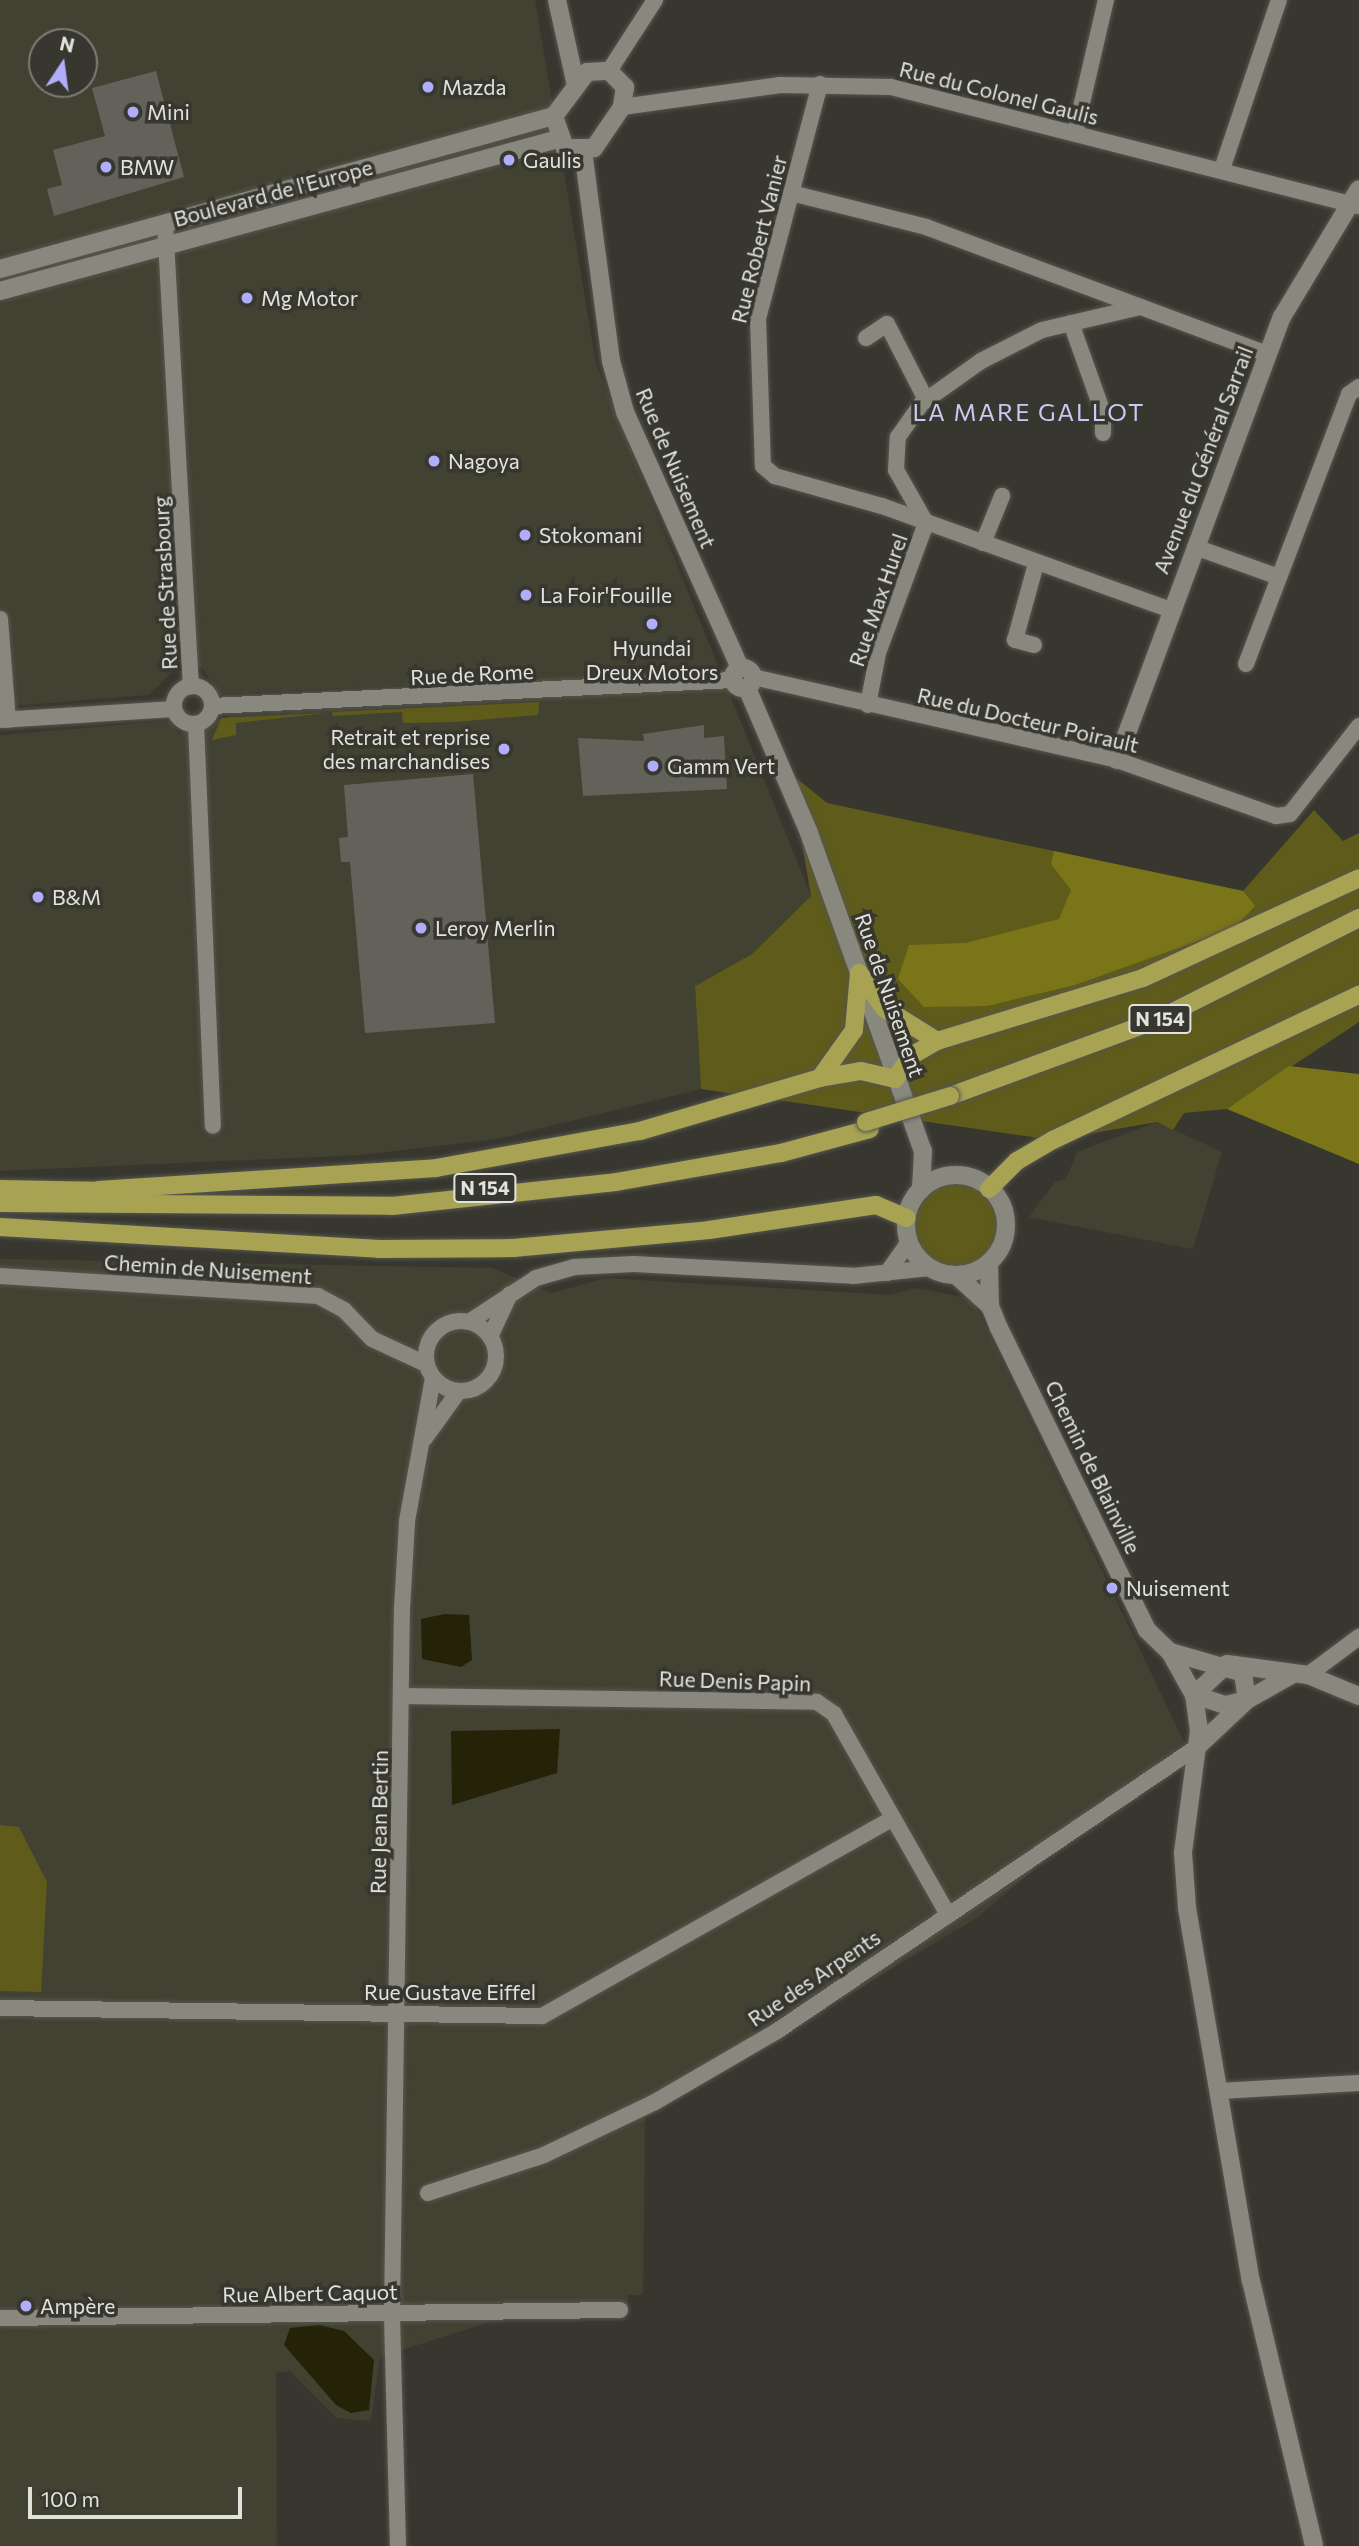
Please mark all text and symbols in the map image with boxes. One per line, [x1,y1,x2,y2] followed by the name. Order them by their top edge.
[28,28,98,98] north arrow
[58,31,77,57] text: N
[897,56,1101,130] street label: Rue du Colonel Gaulis
[442,74,506,100] place label: Mazda
[420,79,436,95] marker: Mazda
[147,99,190,125] place label: Mini
[125,104,141,120] marker: Mini
[523,147,581,173] place label: Gaulis
[501,152,517,168] marker: Gaulis
[726,152,792,326] street label: Rue Robert Vanier
[120,154,174,180] place label: BMW
[171,154,375,232] street label: Boulevard de l'Europe
[98,159,114,175] marker: BMW
[261,285,358,311] place label: Mg Motor
[239,290,255,306] marker: Mg Motor
[1148,343,1258,577] street label: Avenue du Général Sarrail
[631,384,721,552] street label: Rue de Nuisement
[914,398,1144,426] district label: LA MARE GALLOT
[448,448,520,474] place label: Nagoya
[426,453,442,469] marker: Nagoya
[148,496,182,670] street label: Rue de Strasbourg
[539,522,642,548] place label: Stokomani
[517,527,533,543] marker: Stokomani
[843,530,913,670] street label: Rue Max Hurel
[540,582,672,608] place label: La Foir'Fouille
[518,587,534,603] marker: La Foir'Fouille
[644,616,660,632] marker: Hyundai Dreux Motors
[586,635,718,685] place label: Hyundai Dreux Motors
[410,658,534,690] street label: Rue de Rome
[915,682,1141,758] street label: Rue du Docteur Poirault
[323,724,490,774] place label: Retrait et reprise des marchandises
[496,741,512,757] marker: Retrait et reprise des marchandises
[667,753,775,779] place label: Gamm Vert
[645,758,661,774] marker: Gamm Vert
[52,884,101,910] place label: B&M
[30,889,46,905] marker: B&M
[850,910,930,1080] street label: Rue de Nuisement
[435,915,555,941] place label: Leroy Merlin
[413,920,429,936] marker: Leroy Merlin
[1127,1004,1193,1035] road number: N 154
[452,1172,518,1204] road number: N 154
[103,1249,313,1289] street label: Chemin de Nuisement
[1040,1376,1146,1558] street label: Chemin de Blainville
[1126,1575,1230,1601] place label: Nuisement
[1104,1580,1120,1596] marker: Nuisement
[658,1666,812,1696] street label: Rue Denis Papin
[365,1750,393,1894] street label: Rue Jean Bertin
[743,1924,885,2032] street label: Rue des Arpents
[364,1979,536,2005] street label: Rue Gustave Eiffel
[222,2279,398,2307] street label: Rue Albert Caquot
[40,2293,115,2319] place label: Ampère
[18,2298,34,2314] marker: Ampère
[32,2472,245,2516] scale bar
[41,2486,100,2511] text: 100 m

